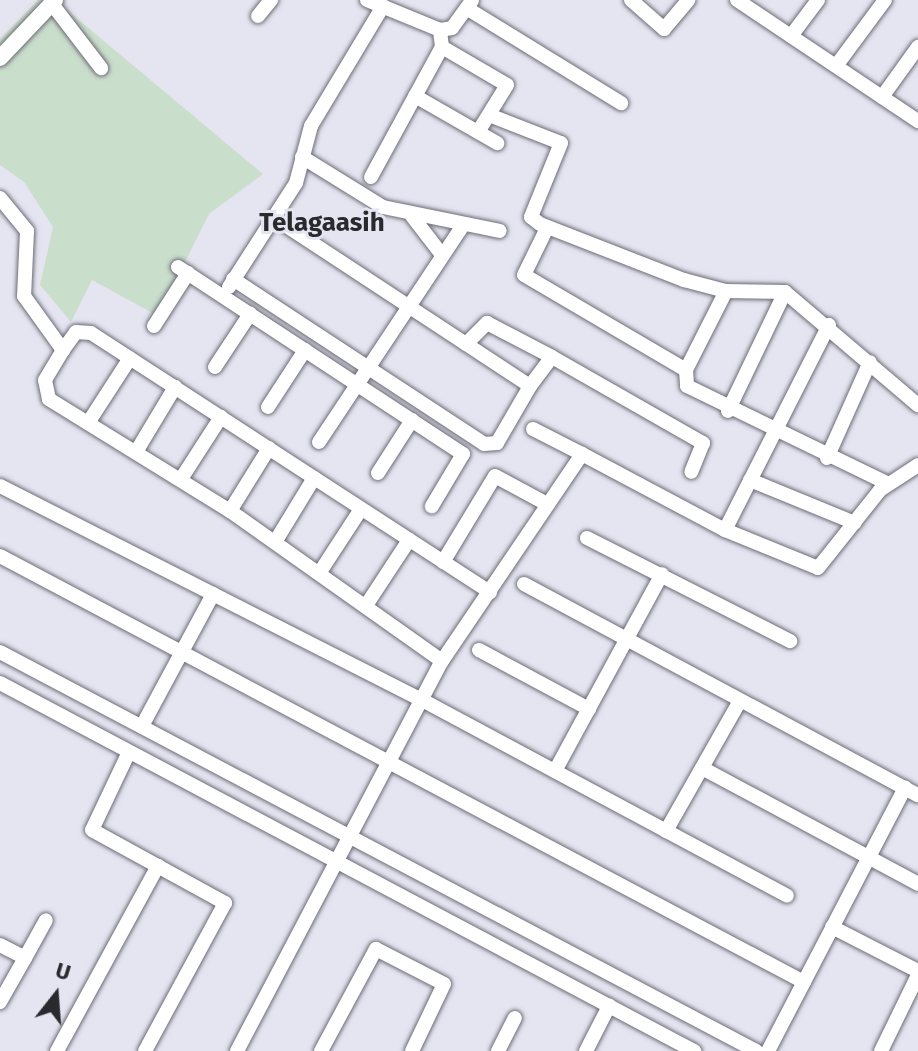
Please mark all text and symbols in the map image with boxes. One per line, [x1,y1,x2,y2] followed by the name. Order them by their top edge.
[259,207,385,239] district label: Telagaasih
[16,955,96,1035] north arrow
[52,957,74,987] text: U

